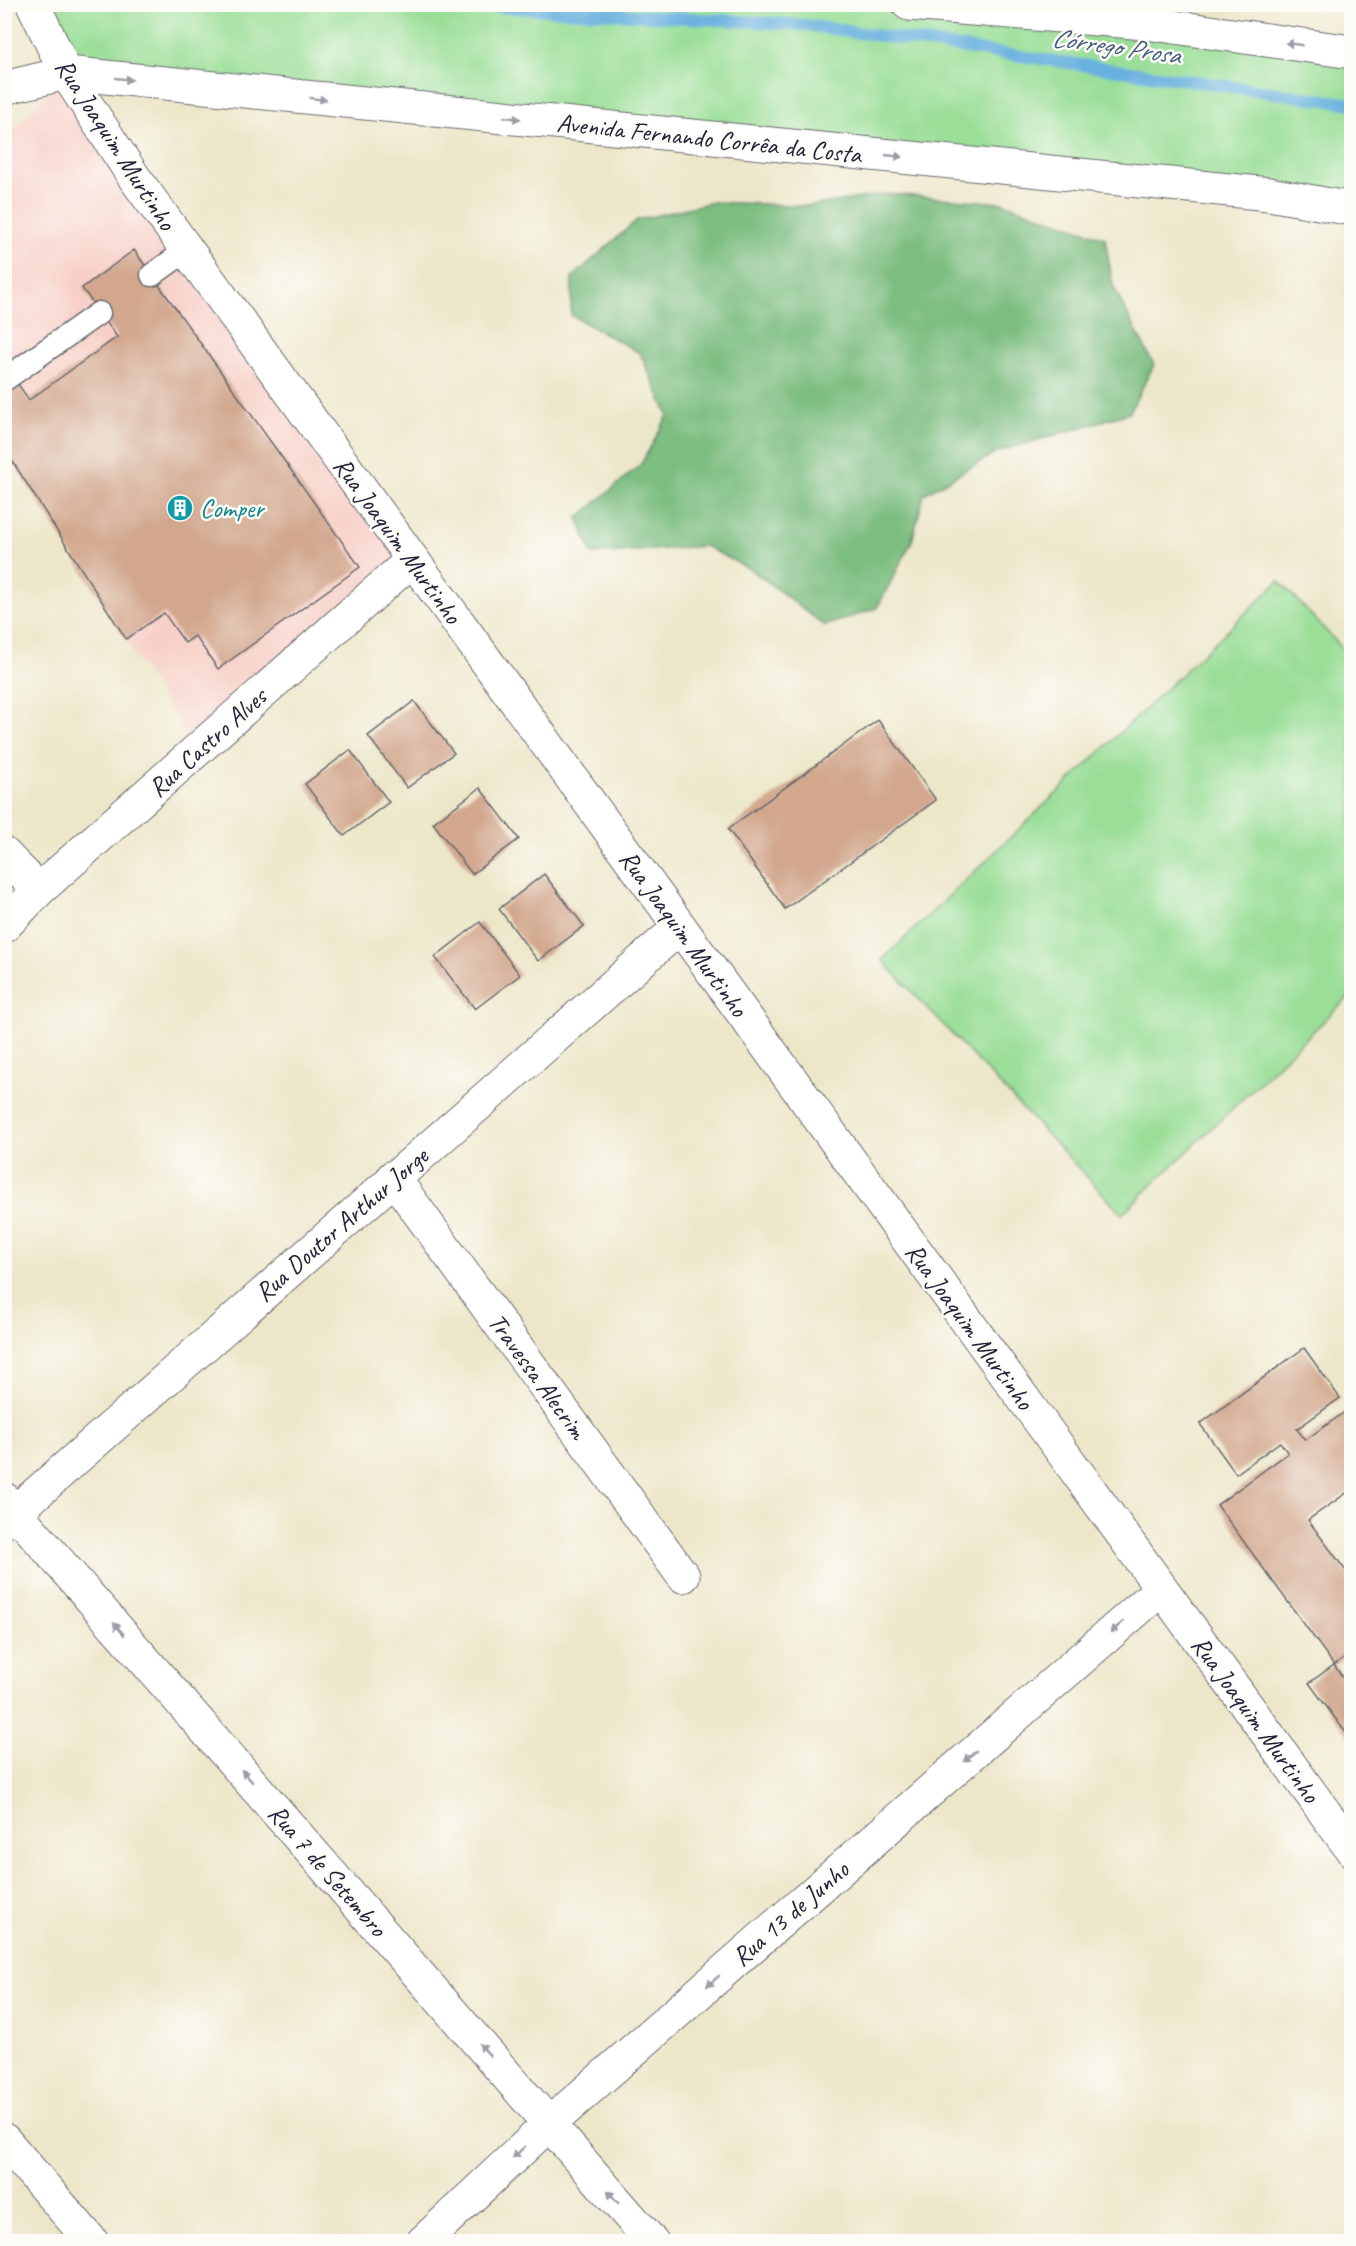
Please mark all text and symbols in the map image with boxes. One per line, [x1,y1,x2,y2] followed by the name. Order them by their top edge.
[1050,20,1184,72] water label: Córrego Prosa
[1284,39,1303,48] one-way arrow
[48,52,184,238] street label: Rua Joaquim Murtinho
[115,74,134,84] one-way arrow
[309,94,328,104] one-way arrow
[555,106,864,171] street label: Avenida Fernando Corrêa da Costa
[503,113,522,123] one-way arrow
[885,151,904,161] one-way arrow
[326,450,470,632] street label: Rua Joaquim Murtinho
[200,492,266,525] place label: Comper
[165,493,195,523] building icon: Comper
[141,679,275,804] street label: Rua Castro Alves
[612,843,756,1025] street label: Rua Joaquim Murtinho
[248,1139,436,1309] street label: Rua Doutor Arthur Jorge
[898,1236,1042,1418] street label: Rua Joaquim Murtinho
[481,1307,596,1448] street label: Travessa Alecrim
[1110,1620,1125,1633] one-way arrow
[113,1622,126,1637] one-way arrow
[1184,1629,1328,1811] street label: Rua Joaquim Murtinho
[963,1749,978,1762] one-way arrow
[240,1769,254,1784] one-way arrow
[261,1797,395,1945] street label: Rua 7 de Setembro
[725,1852,857,1973] street label: Rua 13 de Junho
[705,1974,720,1988] one-way arrow
[479,2043,492,2058] one-way arrow
[512,2145,527,2159] one-way arrow
[607,2190,620,2205] one-way arrow

